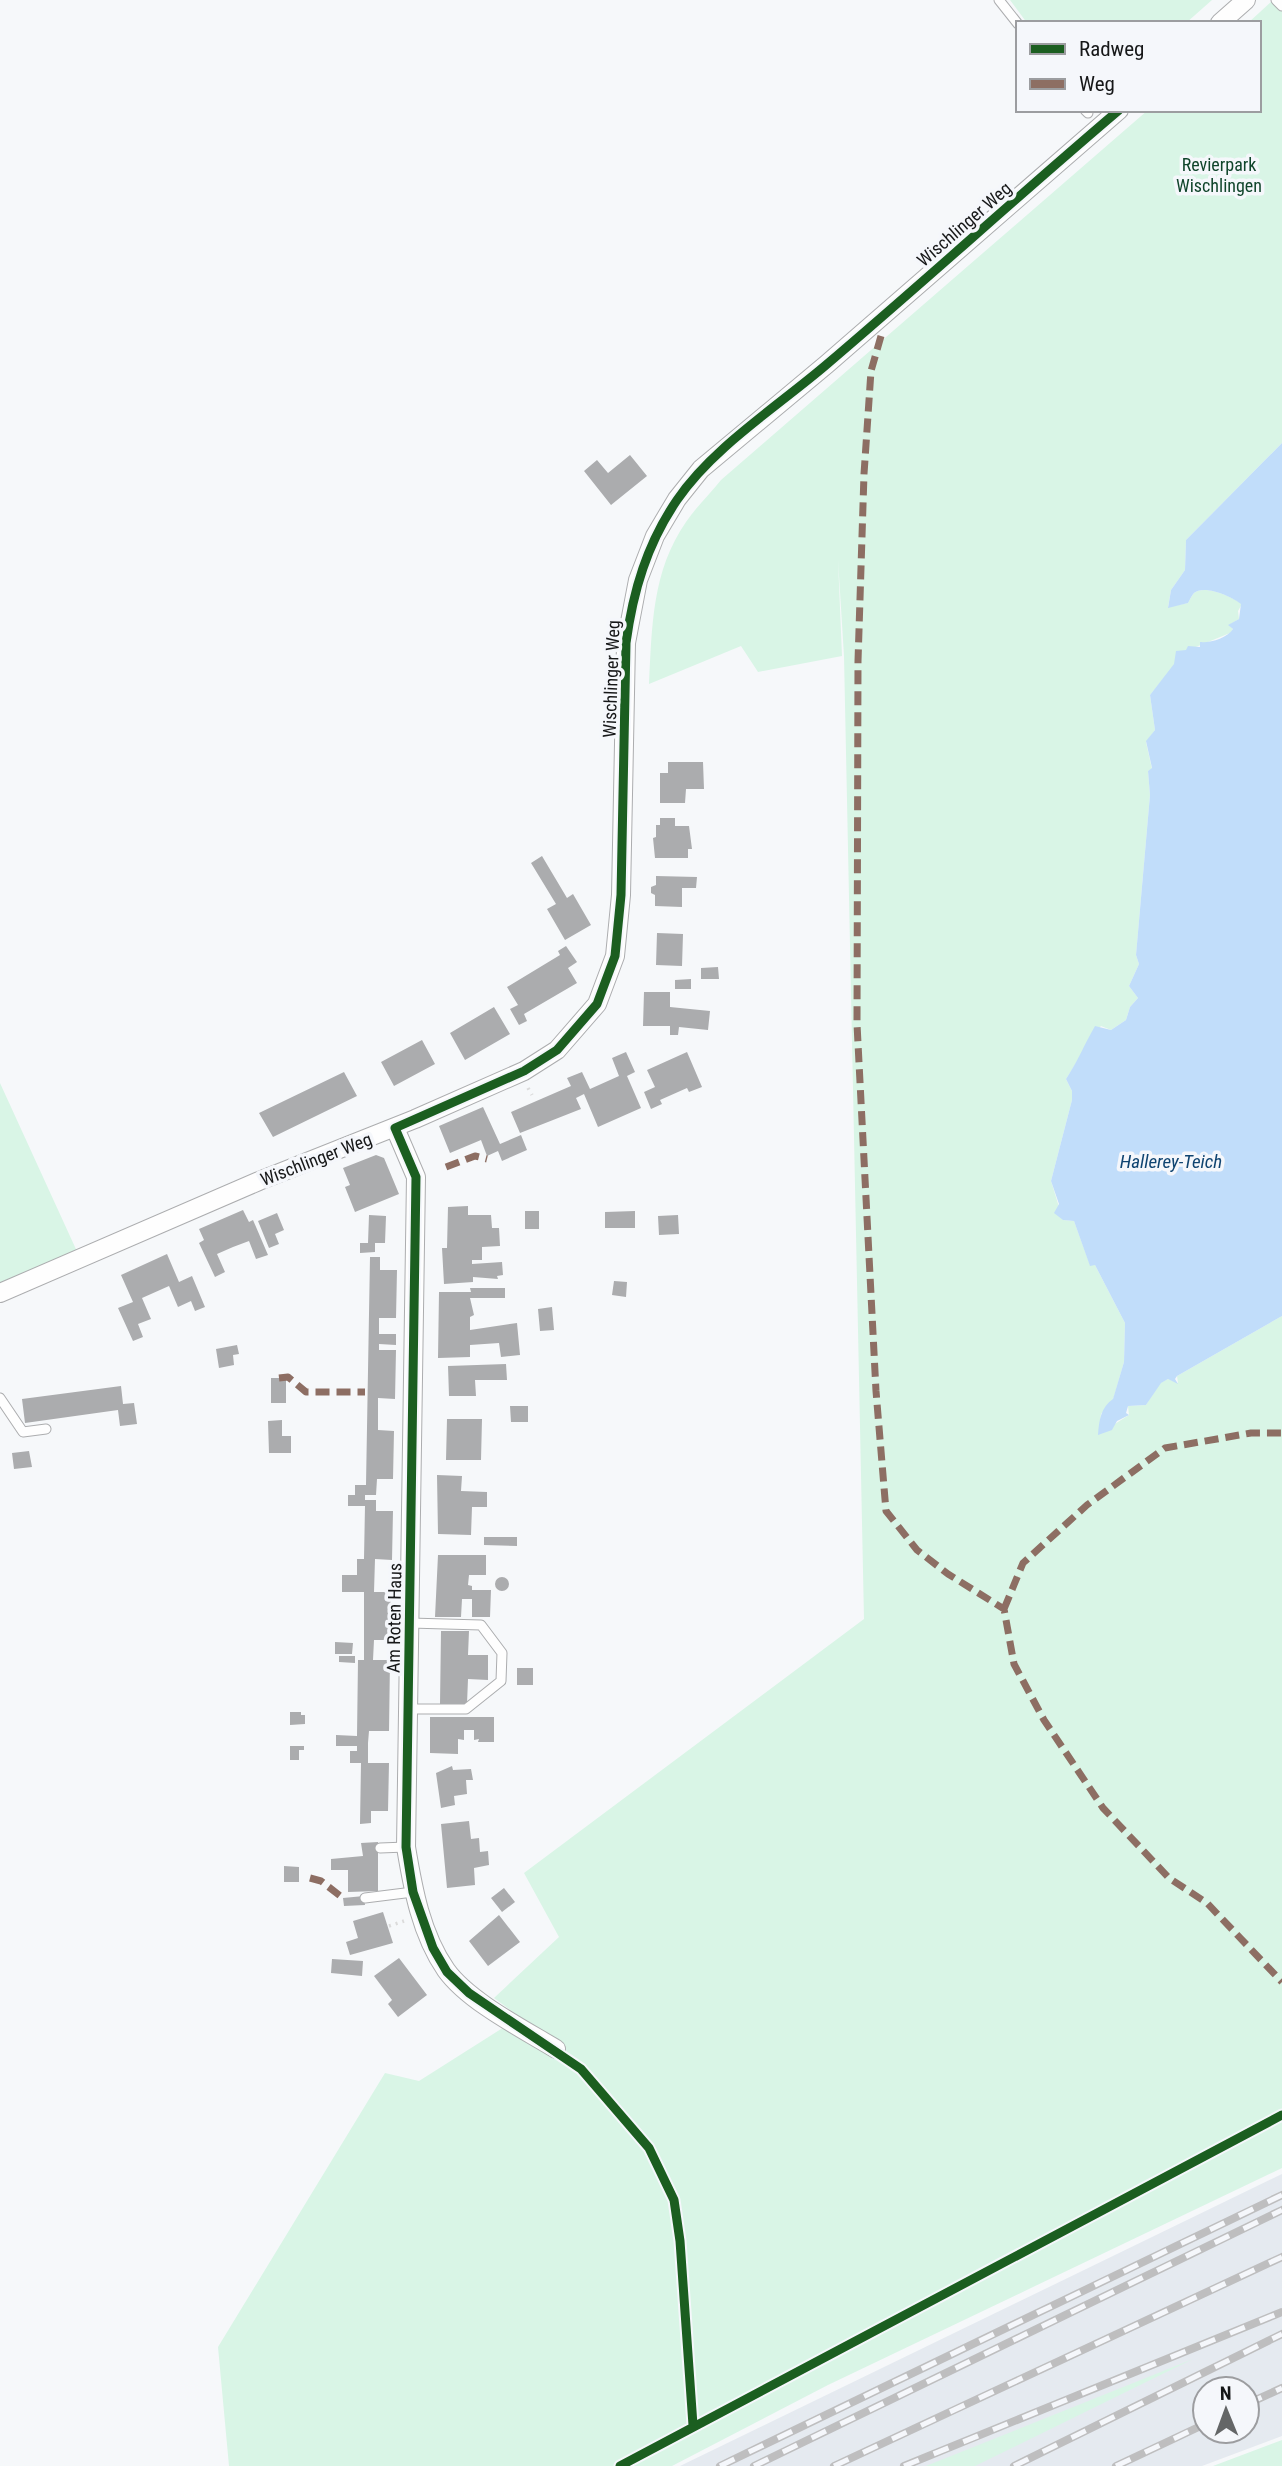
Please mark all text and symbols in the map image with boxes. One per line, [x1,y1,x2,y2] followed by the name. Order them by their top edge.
[1016,21,1261,112] legend
[1079,37,1144,61] text: Radweg
[1079,72,1115,96] text: Weg
[1176,154,1262,196] park label: Revierpark Wischlingen
[913,177,1015,271] street label: Wischlinger Weg
[598,620,624,738] street label: Wischlinger Weg
[257,1128,375,1190] street label: Wischlinger Weg
[1120,1150,1222,1173] water label: Hallerey-Teich
[383,1563,405,1673] street label: Am Roten Haus
[1191,2375,1261,2445] north arrow
[1220,2382,1232,2405] text: N

